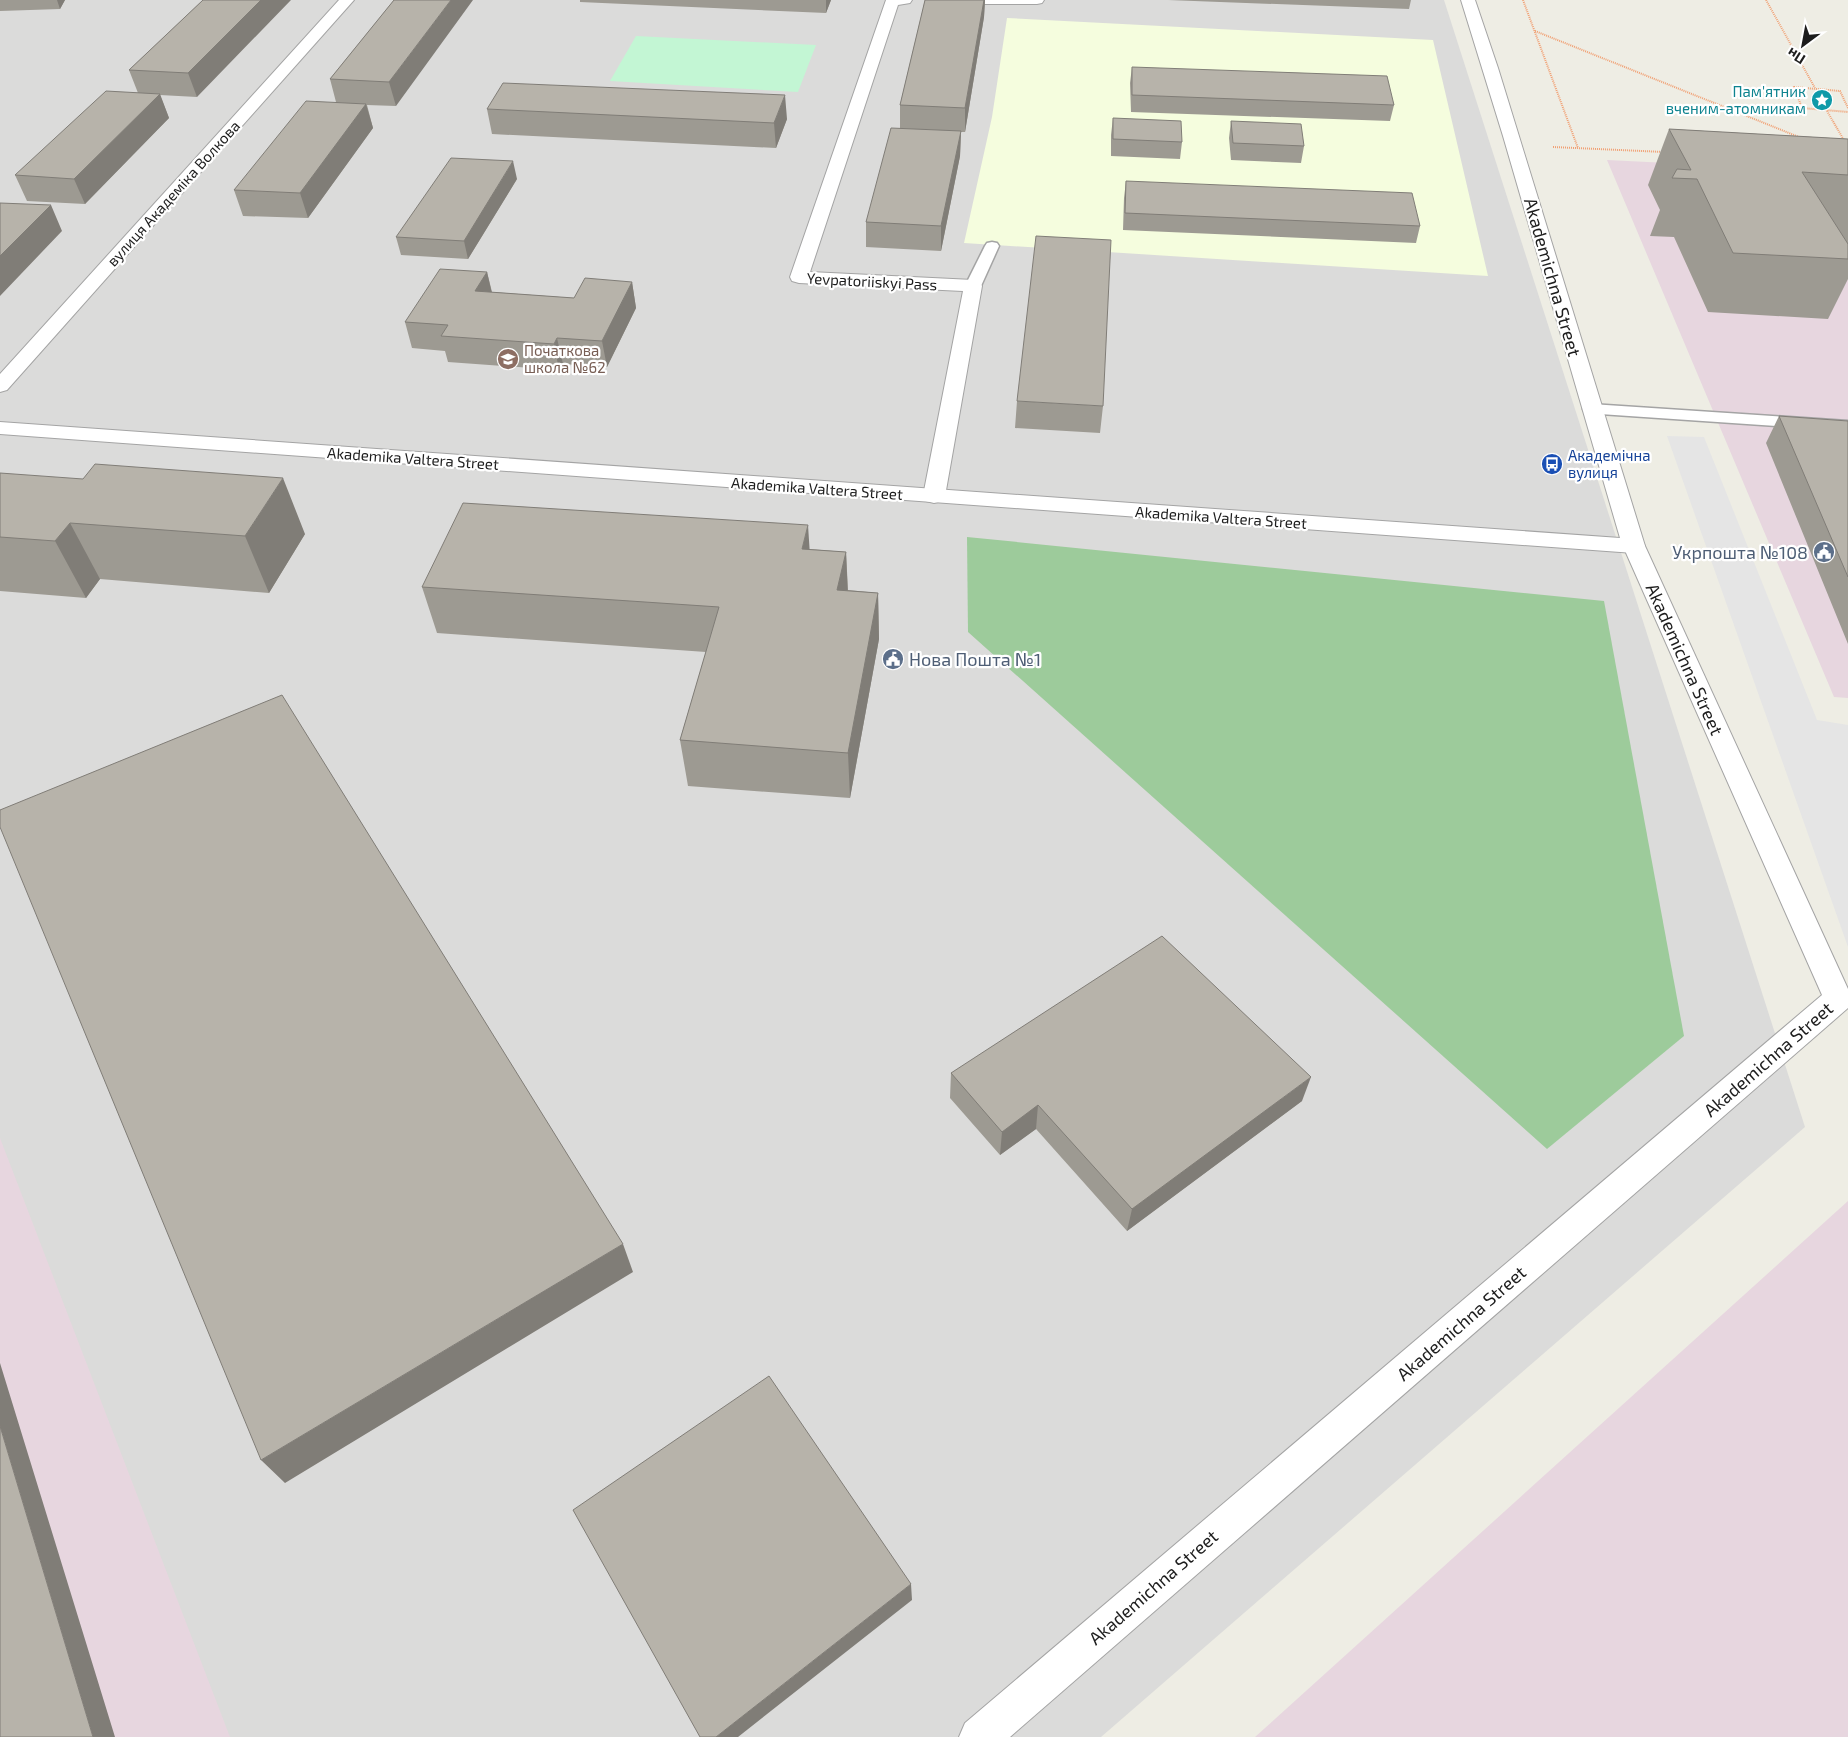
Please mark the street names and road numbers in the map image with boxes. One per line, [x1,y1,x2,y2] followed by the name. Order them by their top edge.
[103,116,244,270] street label: вулиця Академіка Волкова
[1520,195,1586,359] street label: Akademichna Street
[806,269,938,293] street label: Yevpatoriiskyi Pass
[327,443,500,473] street label: Akademika Valtera Street
[731,473,904,503] street label: Akademika Valtera Street
[1135,502,1308,532] street label: Akademika Valtera Street
[1642,580,1728,739] street label: Akademichna Street
[1699,997,1837,1121] street label: Akademichna Street
[1392,1261,1530,1385] street label: Akademichna Street
[1084,1525,1222,1649] street label: Akademichna Street

